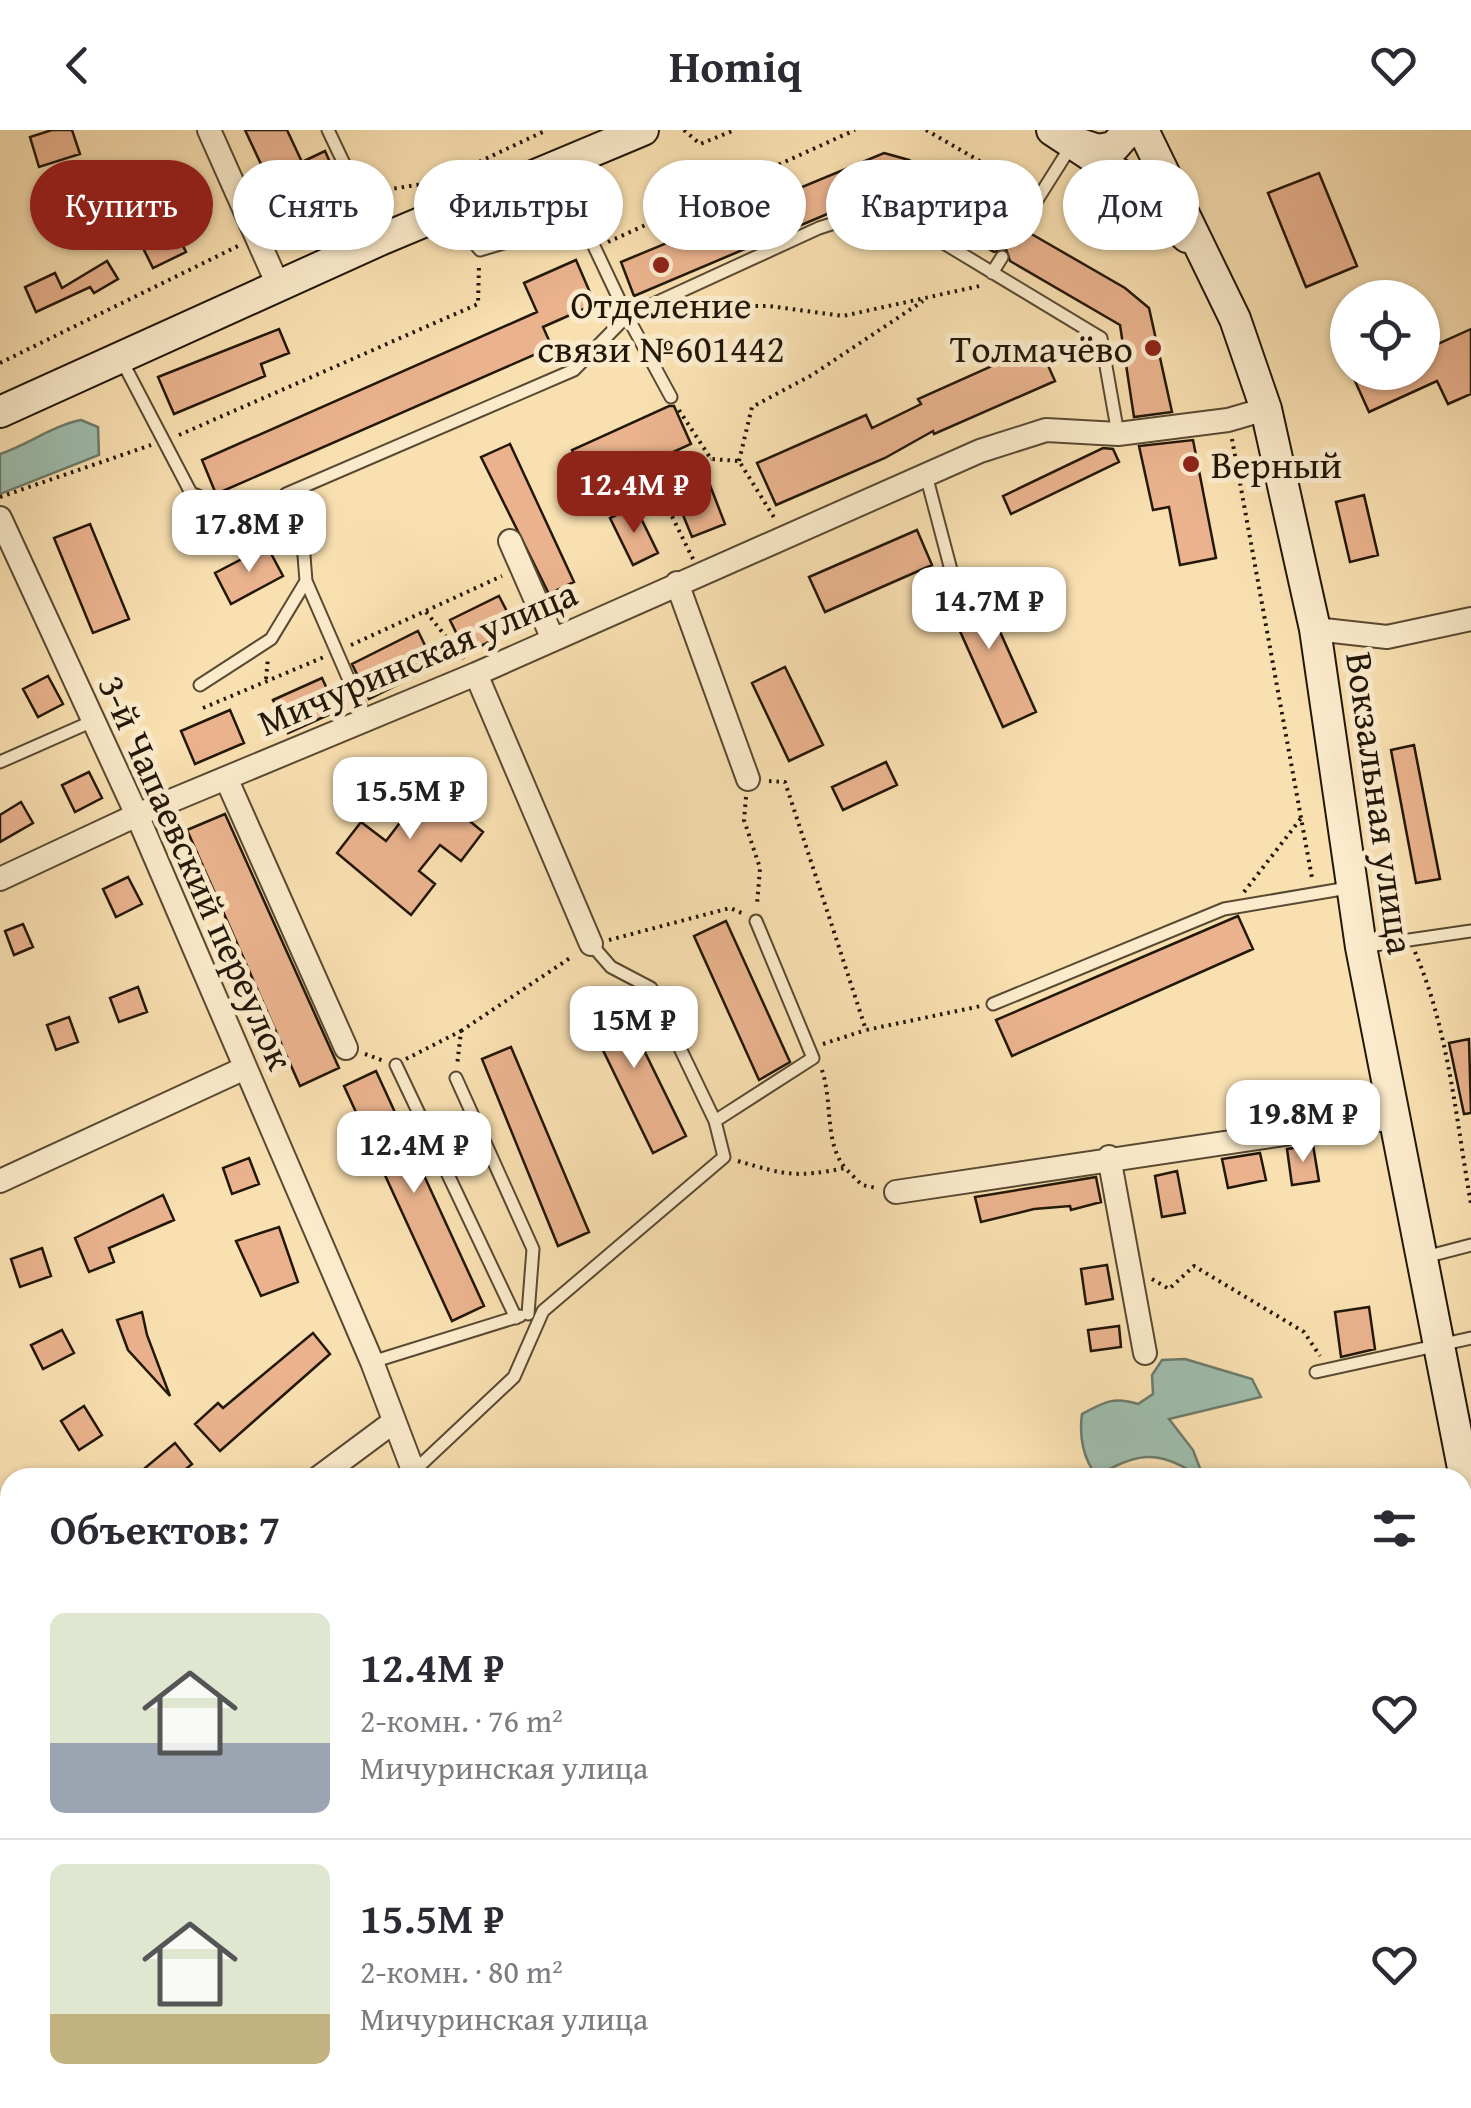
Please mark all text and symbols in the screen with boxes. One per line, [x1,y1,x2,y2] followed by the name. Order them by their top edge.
[669,33,802,98] text: Homiq
[50,38,105,93] icon: back
[1366,38,1421,93] icon: heart
[30,160,213,250] chip: Купить
[233,160,394,250] chip: Снять
[414,160,623,250] chip: Фильтры
[643,160,806,250] chip: Новое
[826,160,1043,250] chip: Квартира
[1063,160,1199,250] chip: Дом
[650,254,672,276] marker: Отделение связи №601442
[537,276,785,376] place label: Отделение связи №601442
[1330,280,1440,390] map controls
[1330,280,1440,390] button: locate
[950,320,1133,376] place label: Толмачёво
[1142,337,1164,359] marker: Толмачёво
[1211,436,1342,492] place label: Верный
[542,451,726,536] pin: 12.4M ₽
[1180,453,1202,475] marker: Верный
[579,460,689,507] text: 12.4M ₽
[157,490,341,575] pin: 17.8M ₽
[194,499,304,546] text: 17.8M ₽
[249,564,585,750] street label: Мичуринская улица
[897,567,1081,652] pin: 14.7M ₽
[934,576,1044,623] text: 14.7M ₽
[1332,648,1430,958] street label: Вокзальная улица
[85,666,309,1079] street label: 3-й Чапаевский переулок
[318,757,502,842] pin: 15.5M ₽
[355,766,465,813] text: 15.5M ₽
[564,986,704,1071] pin: 15M ₽
[592,995,676,1042] text: 15M ₽
[1211,1080,1395,1165] pin: 19.8M ₽
[1248,1089,1358,1136] text: 19.8M ₽
[322,1111,506,1196] pin: 12.4M ₽
[359,1120,469,1167] text: 12.4M ₽
[50,1498,280,1559] text: Объектов: 7
[1367,1501,1422,1556] icon: filters
[360,1636,504,1697] text: 12.4M ₽
[130,1653,250,1773] icon: home
[1367,1686,1422,1741] icon: heart
[360,1697,563,1744] text: 2-комн. · 76 m²
[360,1744,648,1791] text: Мичуринская улица
[360,1887,504,1948] text: 15.5M ₽
[130,1904,250,2024] icon: home
[1367,1937,1422,1992] icon: heart
[360,1948,563,1995] text: 2-комн. · 80 m²
[360,1995,648,2042] text: Мичуринская улица

